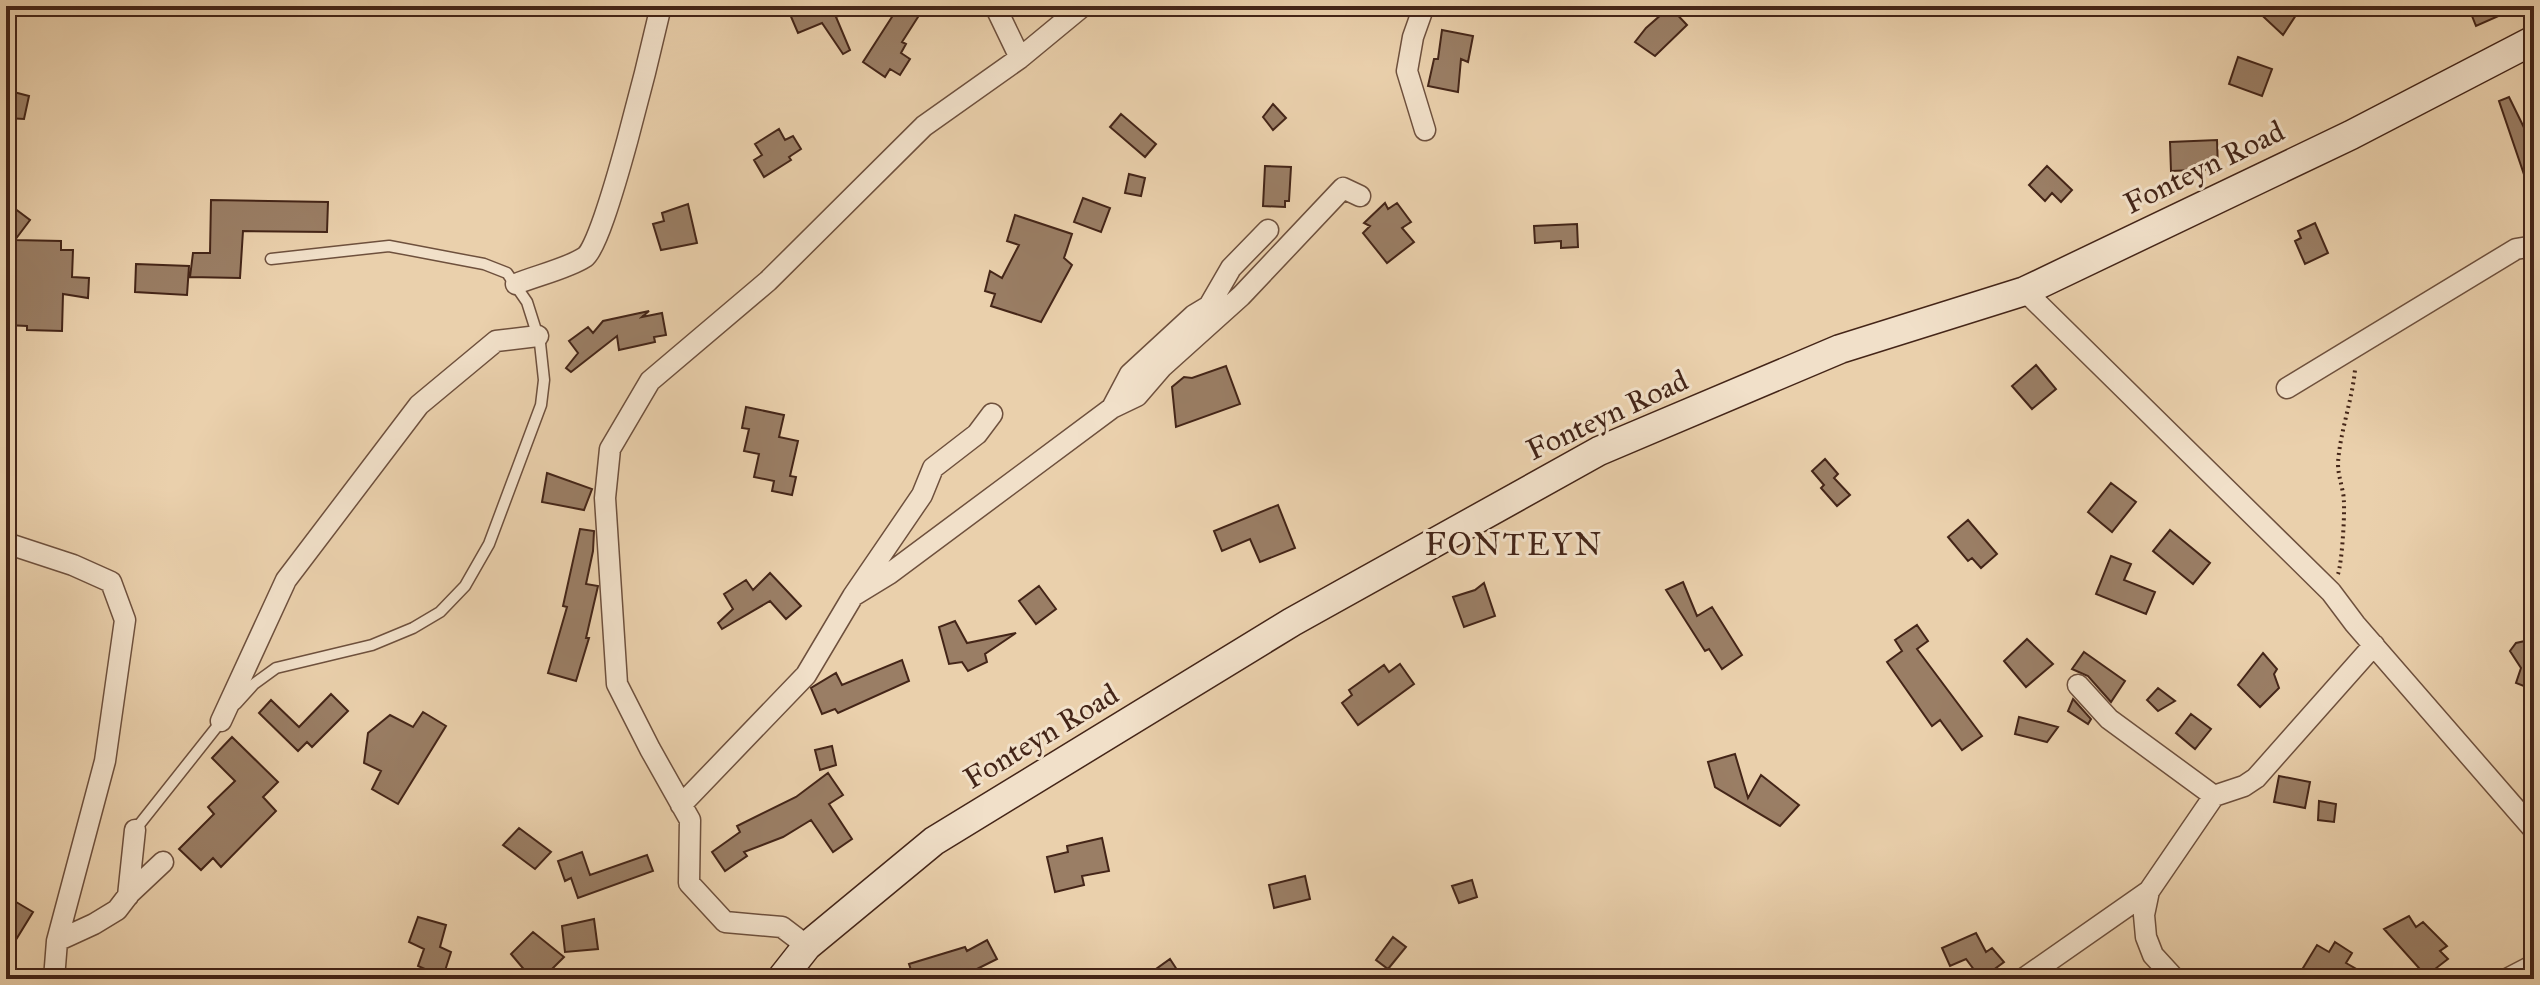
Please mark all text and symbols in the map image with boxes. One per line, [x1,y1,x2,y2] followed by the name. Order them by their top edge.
[2118,113,2290,221] street label: Fonteyn Road
[1521,362,1693,468] street label: Fonteyn Road
[1425,525,1603,564] district label: FONTEYN
[957,676,1125,796] street label: Fonteyn Road

